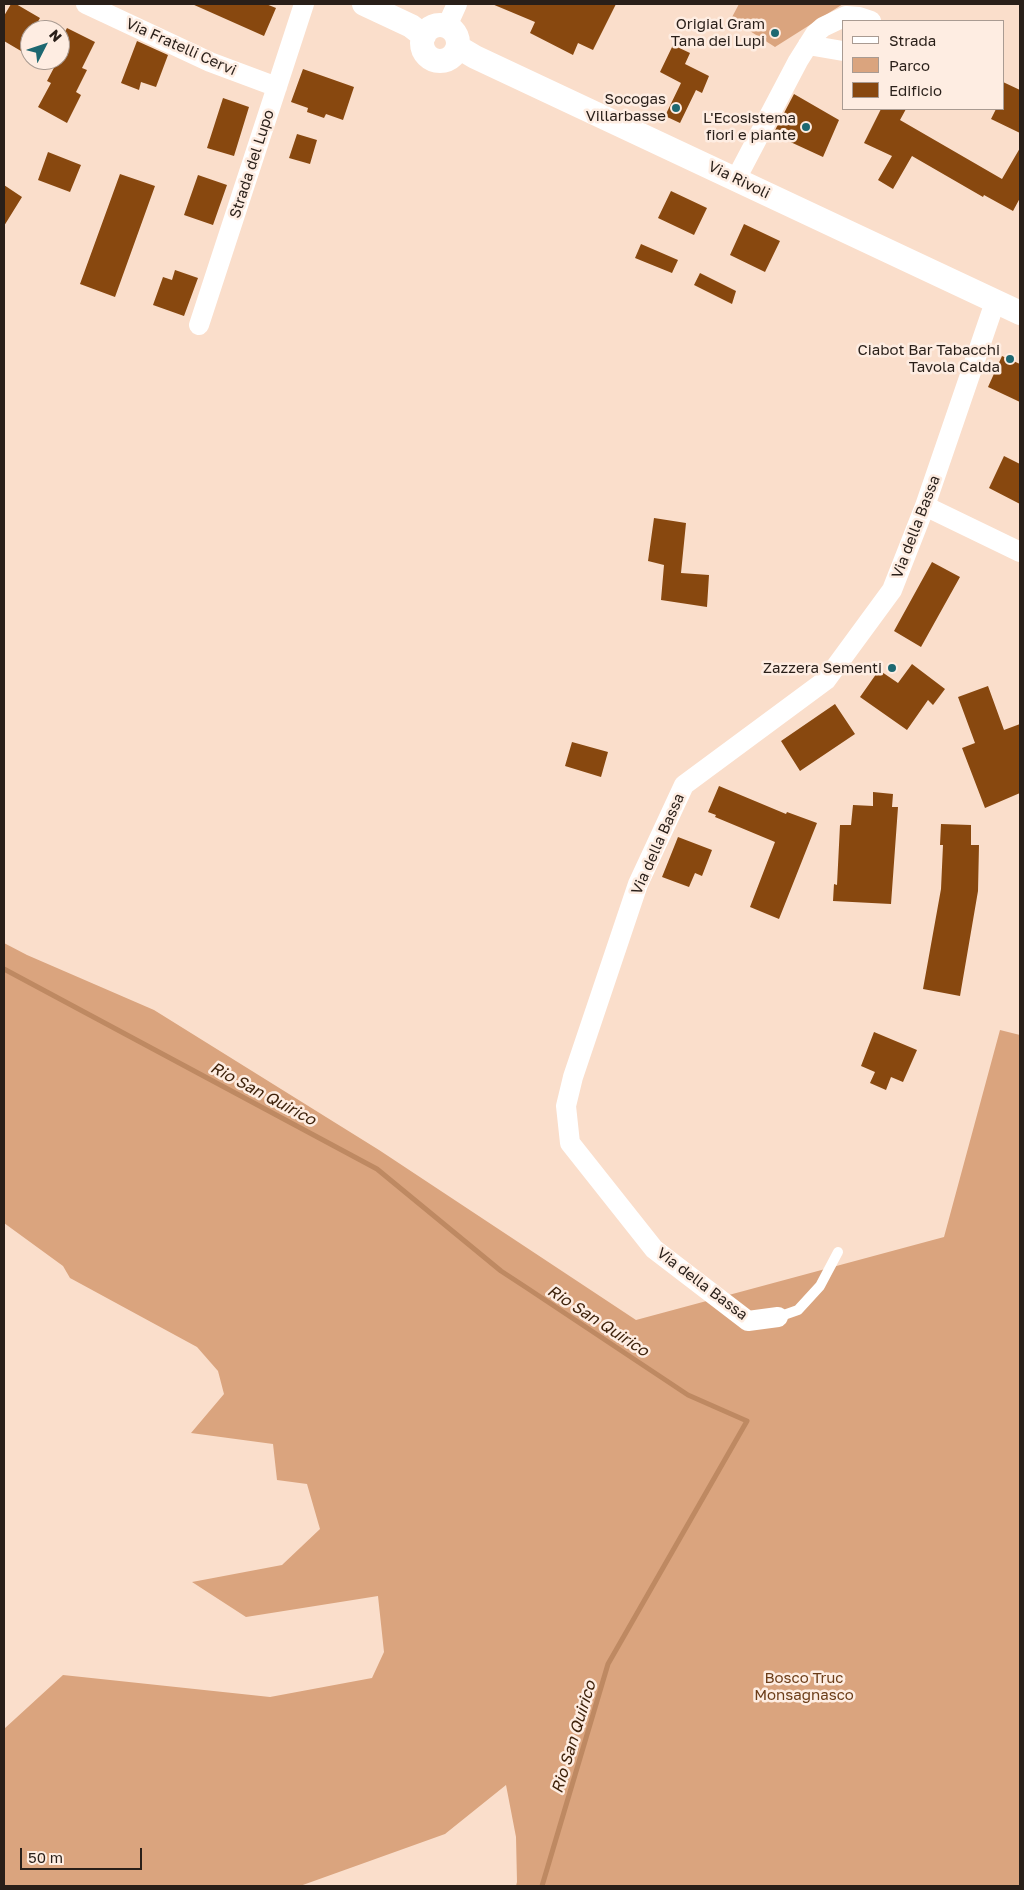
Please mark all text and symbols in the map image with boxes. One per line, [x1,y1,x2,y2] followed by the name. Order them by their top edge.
[123,15,239,79] street label: Via Fratelli Cervi
[671,15,765,50] place label: Origial Gram Tana dei Lupi
[20,20,70,70] north arrow
[842,20,1004,110] legend
[46,26,66,45] text: N
[769,27,781,39] marker: Origial Gram Tana dei Lupi
[889,31,936,49] text: Strada
[889,56,930,74] text: Parco
[889,81,942,99] text: Edificio
[586,90,666,125] place label: Socogas Villarbasse
[670,102,682,114] marker: Socogas Villarbasse
[226,108,278,220] street label: Strada del Lupo
[703,109,796,144] place label: L'Ecosistema fiori e piante
[800,121,812,133] marker: L'Ecosistema fiori e piante
[705,157,773,203] street label: Via Rivoli
[857,341,1000,376] place label: Ciabot Bar Tabacchi Tavola Calda
[1004,353,1016,365] marker: Ciabot Bar Tabacchi Tavola Calda
[888,473,944,581] street label: Via della Bassa
[763,659,882,677] place label: Zazzera Sementi
[886,662,898,674] marker: Zazzera Sementi
[628,791,688,897] street label: Via della Bassa
[207,1058,319,1130] water label: Rio San Quirico
[653,1244,751,1324] street label: Via della Bassa
[544,1281,652,1361] water label: Rio San Quirico
[754,1669,854,1704] park label: Bosco Truc Monsagnasco
[548,1678,600,1796] water label: Rio San Quirico
[22,1838,145,1870] scale bar
[28,1848,63,1866] text: 50 m

